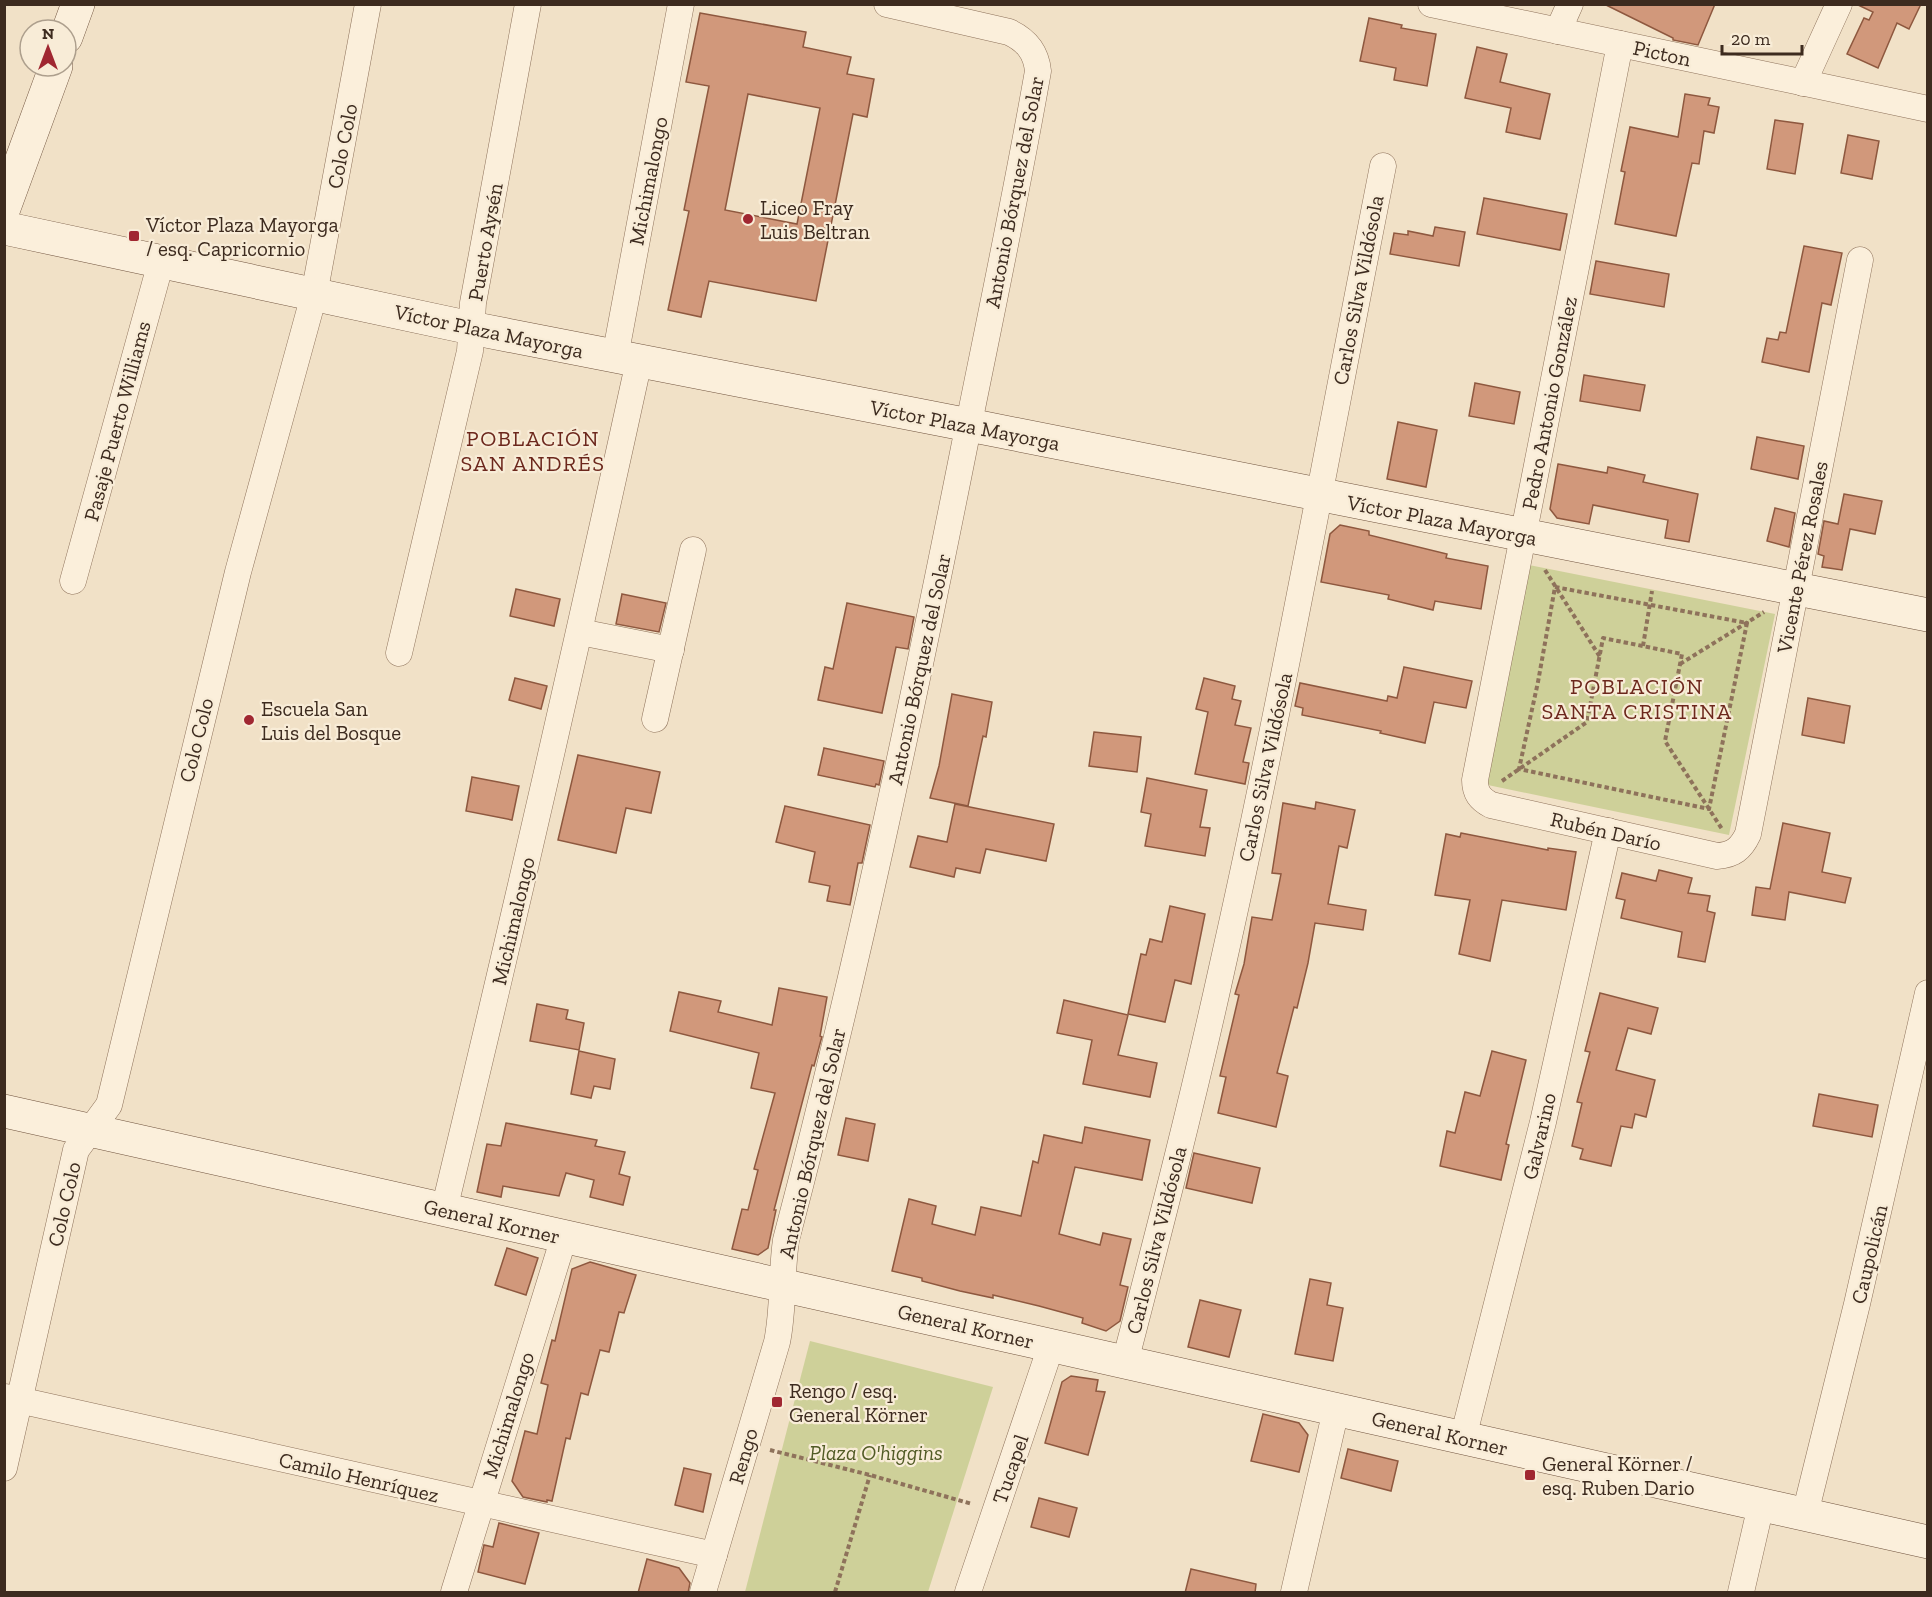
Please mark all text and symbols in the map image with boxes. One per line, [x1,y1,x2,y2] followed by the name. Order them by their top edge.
[18,18,78,78] north arrow
[1722,18,1802,56] scale bar
[42,24,54,43] text: N
[1731,28,1771,50] text: 20 m
[1631,35,1693,71] street label: Picton
[979,74,1049,310] street label: Antonio Bórquez del Solar
[322,101,362,191] street label: Colo Colo
[623,114,673,248] street label: Michimalongo
[462,181,508,303] street label: Puerto Aysén
[1327,193,1389,387] street label: Carlos Silva Vildósola
[760,195,870,244] place label: Liceo Fray Luis Beltran
[145,212,339,261] place label: Víctor Plaza Mayorga / esq. Capricornio
[741,212,755,226] marker: Liceo Fray Luis Beltran
[127,229,141,243] marker: Víctor Plaza Mayorga / esq. Capricornio
[1516,294,1582,512] street label: Pedro Antonio González
[391,299,586,363] street label: Víctor Plaza Mayorga
[78,318,157,524] street label: Pasaje Puerto Williams
[867,394,1062,456] street label: Víctor Plaza Mayorga
[460,425,606,477] district label: POBLACIÓN SAN ANDRÉS
[1771,459,1833,656] street label: Vicente Pérez Rosales
[1344,489,1539,551] street label: Víctor Plaza Mayorga
[882,551,956,787] street label: Antonio Bórquez del Solar
[1233,670,1297,864] street label: Carlos Silva Vildósola
[1541,673,1733,725] district label: POBLACIÓN SANTA CRISTINA
[173,695,219,785] street label: Colo Colo
[261,696,401,745] place label: Escuela San Luis del Bosque
[242,713,256,727] marker: Escuela San Luis del Bosque
[1548,806,1664,856] street label: Rubén Darío
[486,855,540,987] street label: Michimalongo
[773,1025,851,1261] street label: Antonio Bórquez del Solar
[1517,1090,1561,1182] street label: Galvarino
[1121,1144,1191,1336] street label: Carlos Silva Vildósola
[42,1159,86,1249] street label: Colo Colo
[421,1193,563,1249] street label: General Korner
[1845,1202,1893,1306] street label: Caupolicán
[895,1298,1037,1354] street label: General Korner
[477,1349,539,1481] street label: Michimalongo
[789,1378,928,1427] place label: Rengo / esq. General Körner
[770,1395,784,1409] marker: Rengo / esq. General Körner
[1369,1405,1511,1461] street label: General Korner
[723,1425,763,1487] street label: Rengo
[987,1431,1034,1507] street label: Tucapel
[809,1440,943,1465] park label: Plaza O'higgins
[277,1446,442,1508] street label: Camilo Henríquez
[1542,1451,1694,1500] place label: General Körner / esq. Ruben Dario
[1523,1468,1537,1482] marker: General Körner / esq. Ruben Dario

